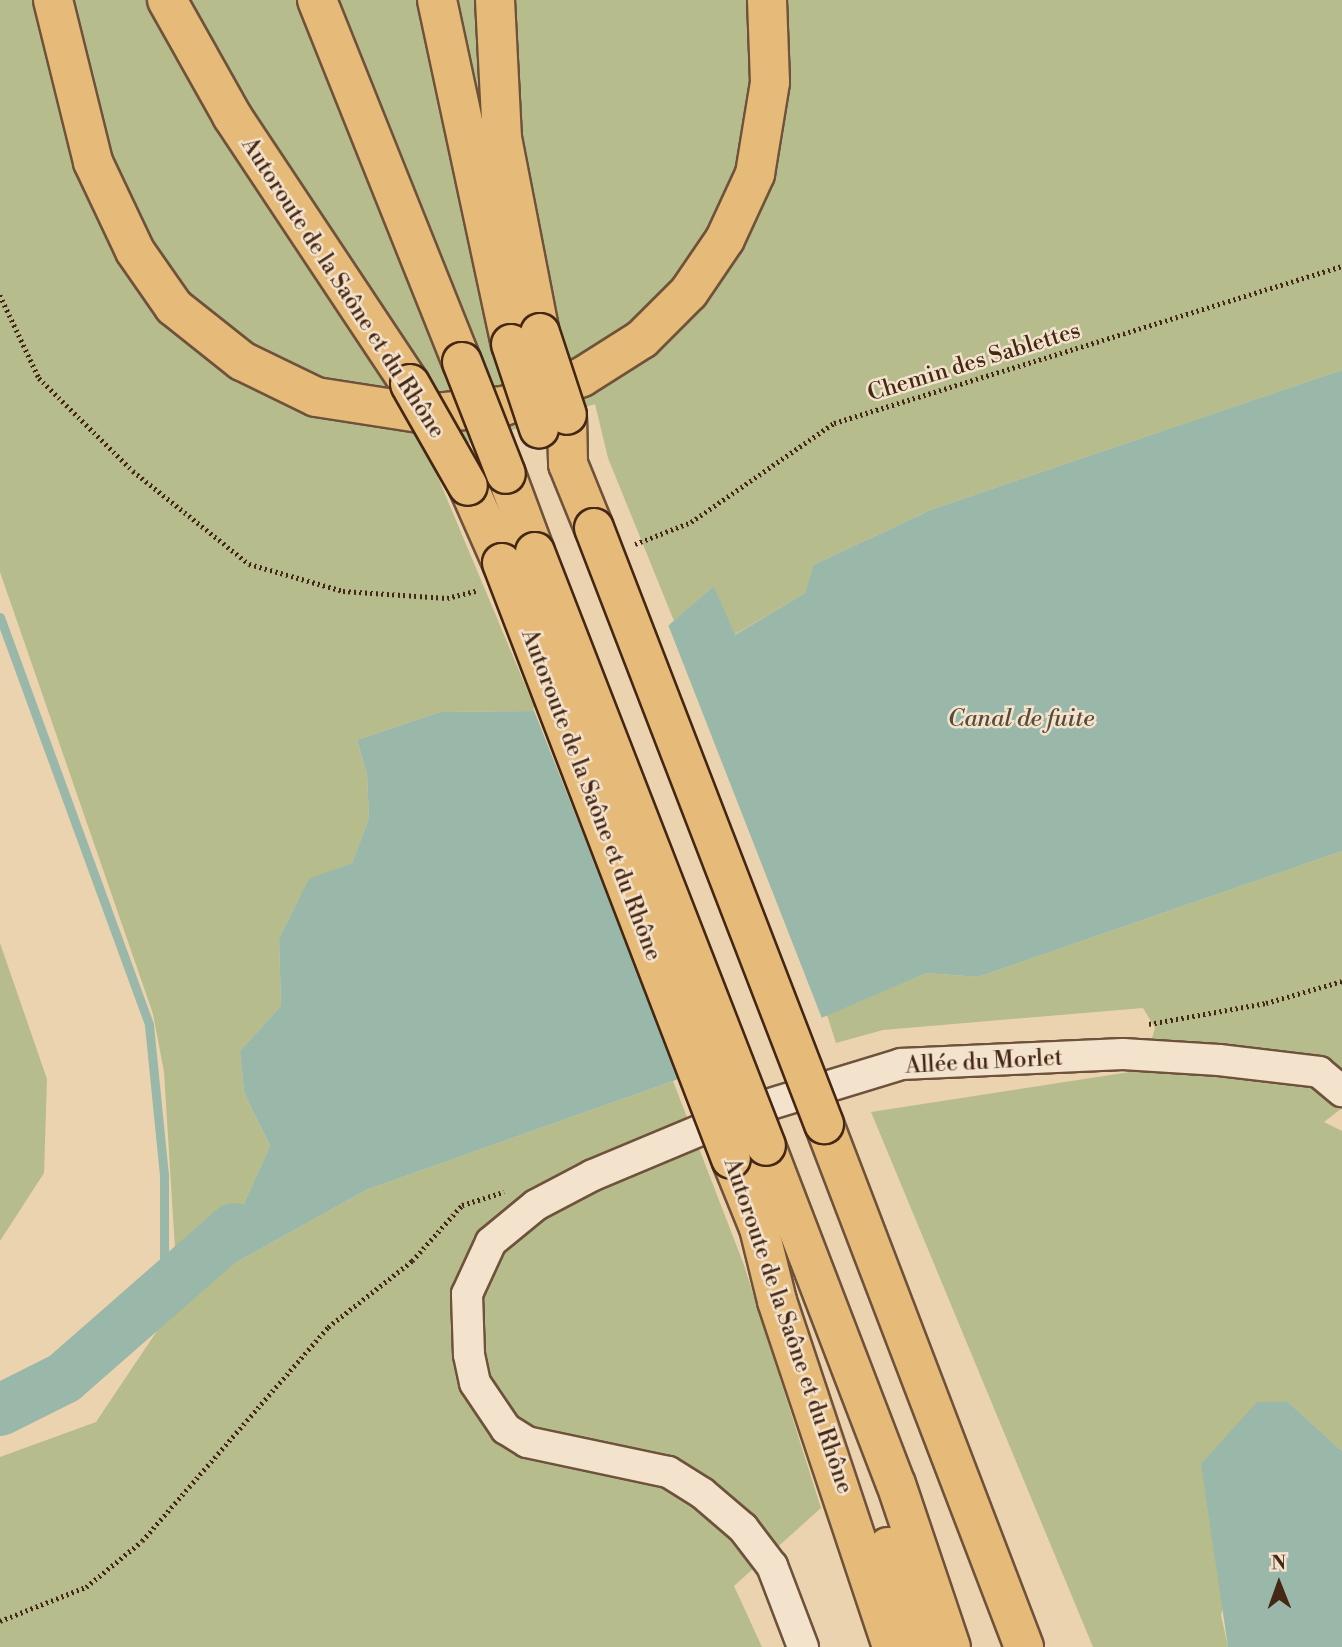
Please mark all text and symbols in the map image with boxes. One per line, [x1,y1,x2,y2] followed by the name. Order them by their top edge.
[235,132,451,444] street label: Autoroute de la Saône et du Rhône
[864,317,1084,407] street label: Chemin des Sablettes
[515,625,667,965] street label: Autoroute de la Saône et du Rhône
[948,706,1094,734] water label: Canal de fuite
[905,1044,1063,1080] street label: Allée du Morlet
[717,1155,859,1497] street label: Autoroute de la Saône et du Rhône
[1244,1549,1314,1619] north arrow
[1271,1551,1286,1575] text: N

